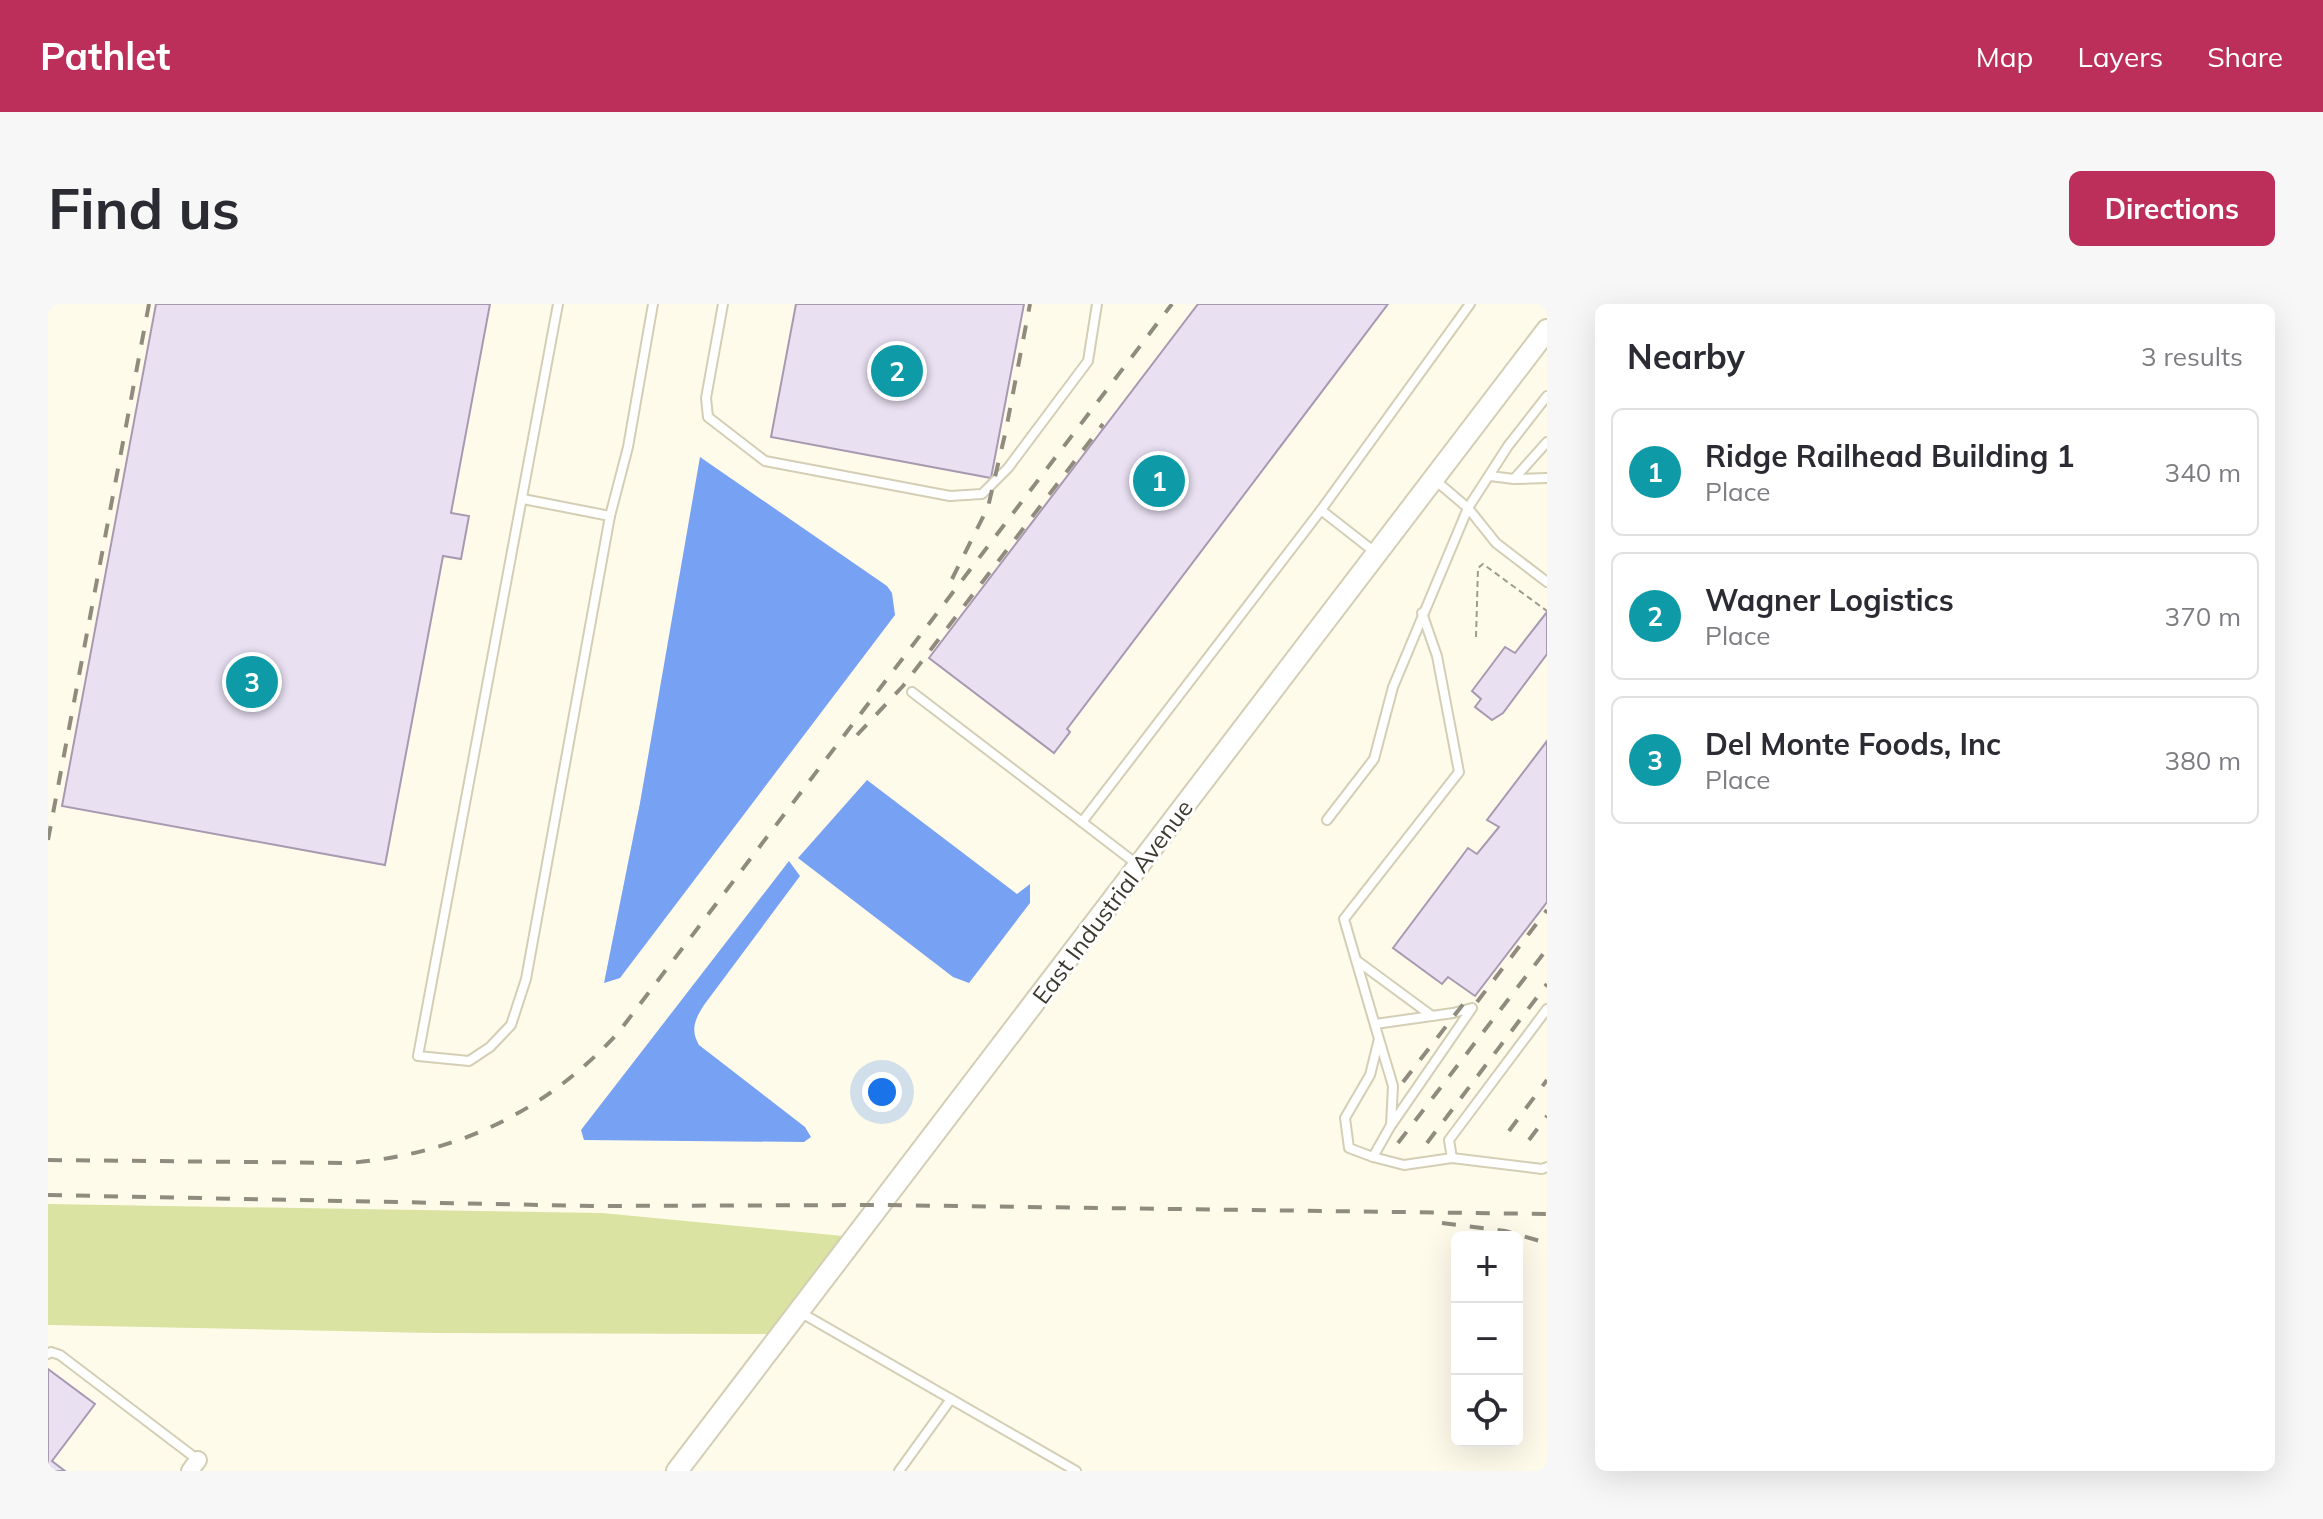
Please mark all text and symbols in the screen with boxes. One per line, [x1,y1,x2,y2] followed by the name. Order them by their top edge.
[40,32,170,80] text: Pathlet
[1976,39,2033,74] text: Map
[2077,39,2163,74] text: Layers
[2207,39,2283,74] text: Share
[2069,171,2275,246] button: Directions
[48,173,240,243] text: Find us
[1627,335,1745,378] text: Nearby
[2141,340,2243,373] text: 3 results
[871,341,923,401] pin: 2
[1705,437,2075,475] text: Ridge Railhead Building 1
[1133,451,1185,511] pin: 1
[1647,456,1663,489] text: 1
[2165,456,2241,489] text: 340 m
[1705,475,1770,508] text: Place
[1705,581,1954,619] text: Wagner Logistics
[1647,600,1663,633] text: 2
[2165,600,2241,633] text: 370 m
[1705,619,1770,652] text: Place
[226,652,278,712] pin: 3
[1705,725,2001,763] text: Del Monte Foods, Inc
[1647,744,1663,777] text: 3
[2165,744,2241,777] text: 380 m
[1705,763,1770,796] text: Place
[1026,793,1199,1009] street label: East Industrial Avenue
[862,1072,902,1112] your location
[1451,1231,1523,1447] map controls
[1451,1231,1523,1303] button: +
[1451,1303,1523,1375] button: −
[1451,1375,1523,1447] button: locate

